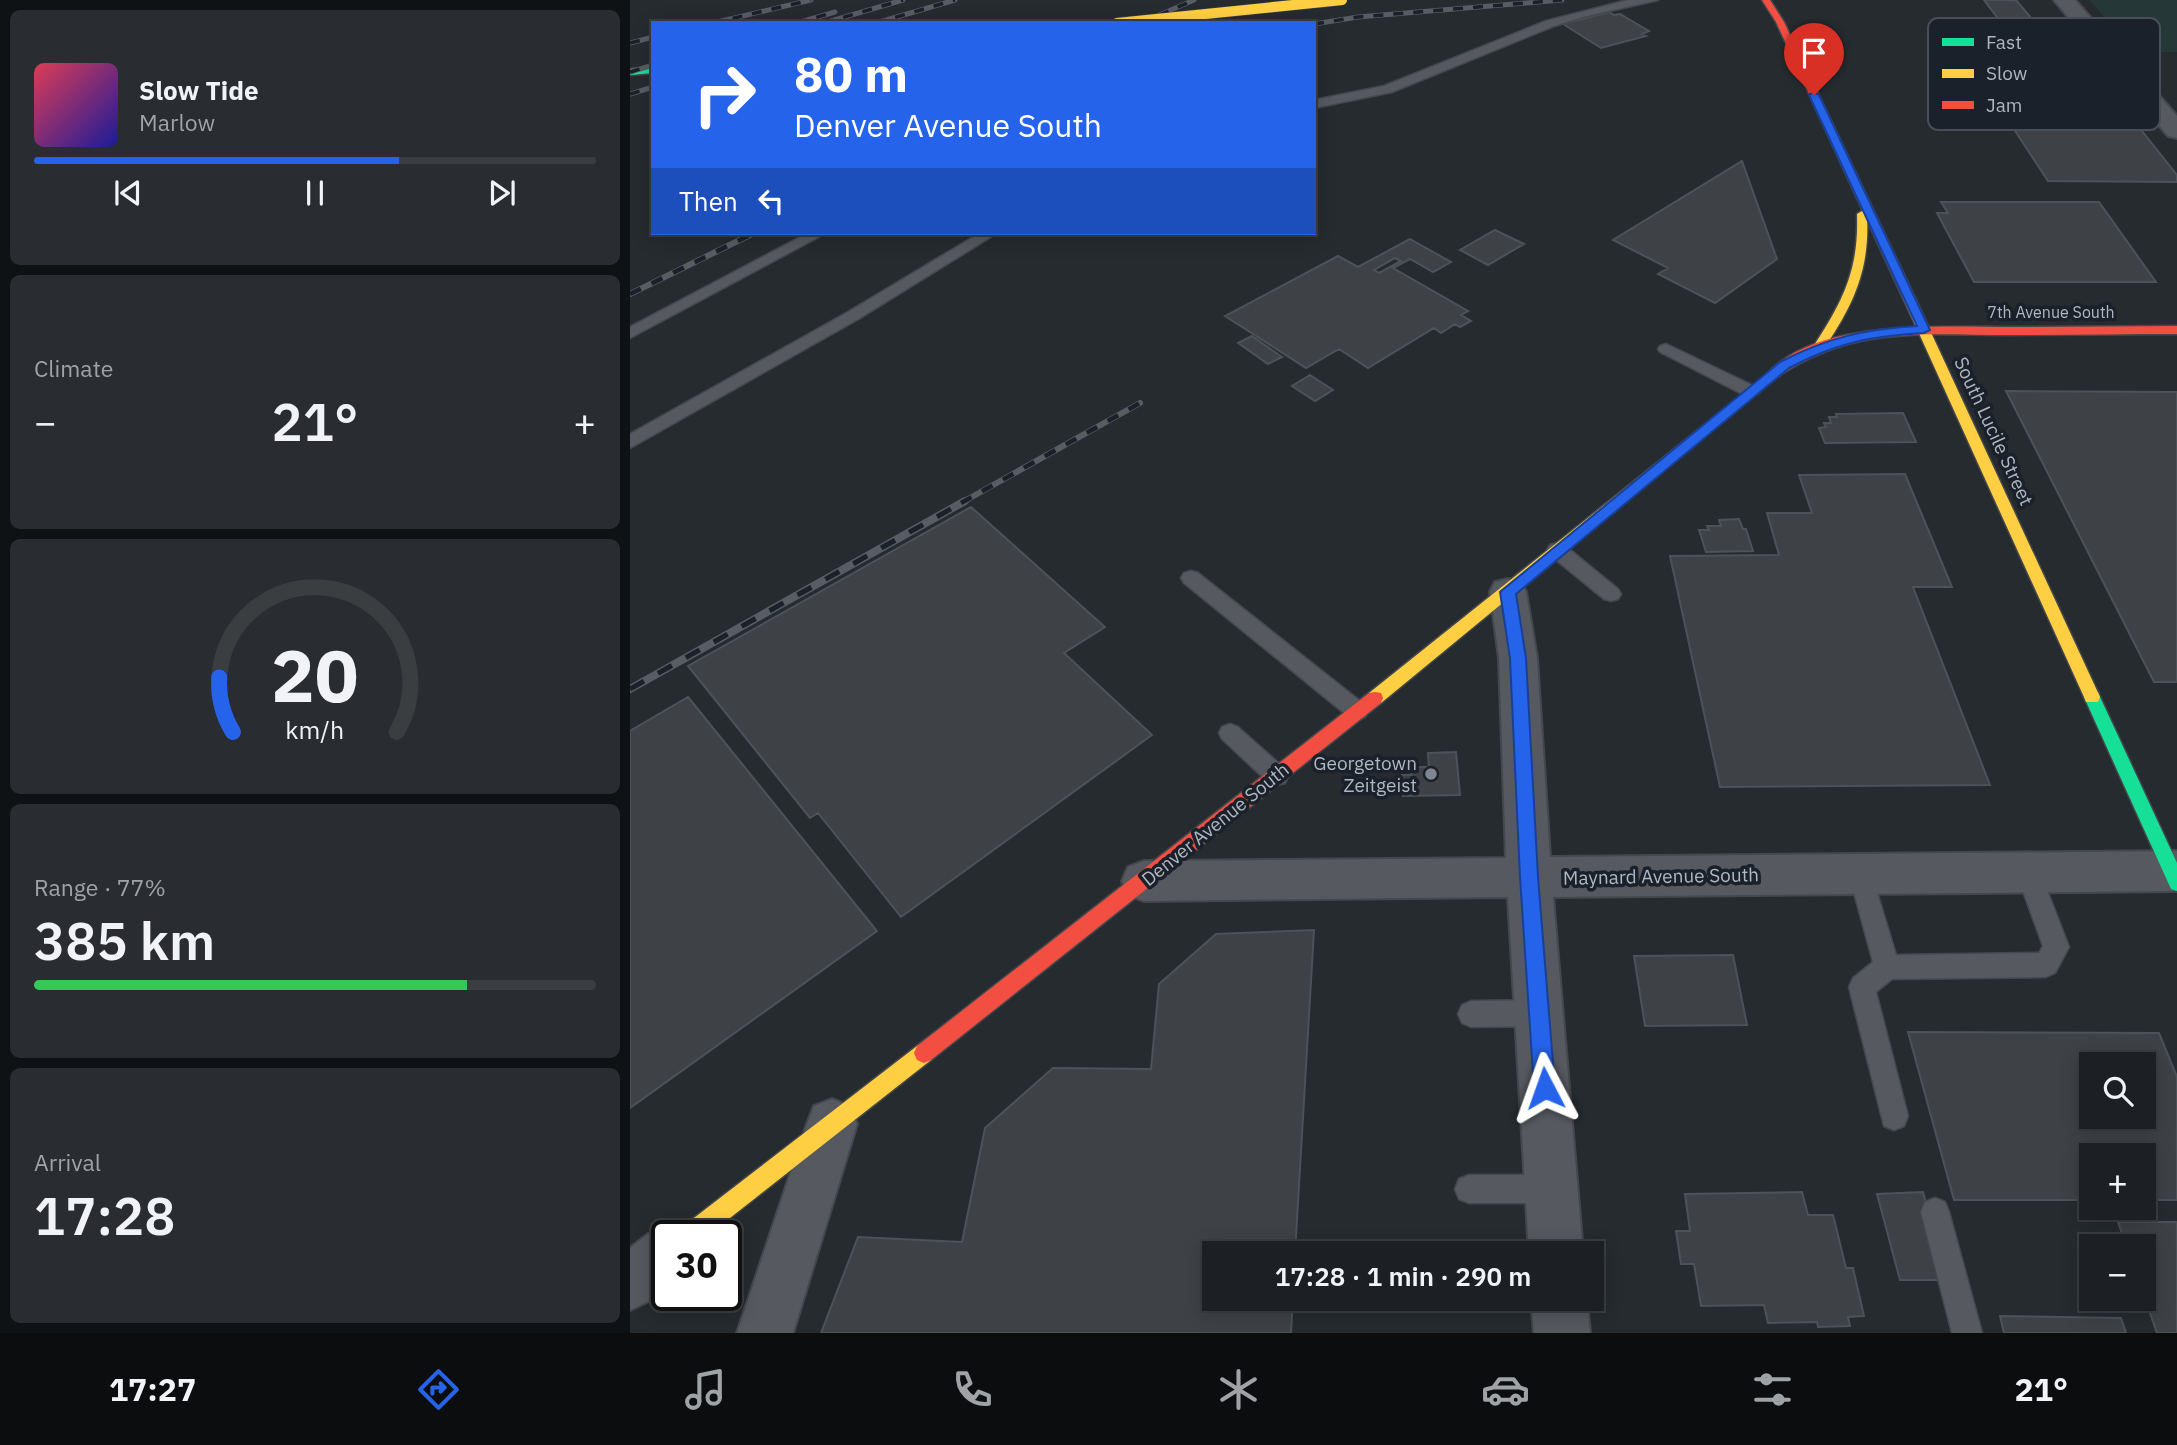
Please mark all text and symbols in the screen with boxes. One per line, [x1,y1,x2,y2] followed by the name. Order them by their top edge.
[1928,18,2160,130] legend
[1784,23,1844,95] pin
[1986,30,2022,54] text: Fast
[1795,34,1833,72] icon: arrive
[794,42,908,105] text: 80 m
[679,49,770,140] icon: right
[1986,61,2027,85] text: Slow
[139,73,259,107] text: Slow Tide
[1986,93,2022,117] text: Jam
[794,104,1102,146] text: Denver Avenue South
[139,107,215,137] text: Marlow
[109,174,147,212] icon: previous
[296,174,334,212] icon: pause
[483,174,521,212] icon: next
[752,182,790,220] icon: left
[679,184,738,218] text: Then
[1987,302,2115,322] street label: 7th Avenue South
[34,353,113,383] text: Climate
[1949,353,2039,509] street label: South Lucile Street
[272,388,358,455] text: 21°
[34,397,57,446] text: −
[573,397,596,446] text: +
[271,628,359,723] text: 20
[286,713,344,746] text: km/h
[1313,751,1417,797] place label: Georgetown Zeitgeist
[1136,757,1294,891] street label: Denver Avenue South
[1423,766,1439,782] marker: Georgetown Zeitgeist
[1563,862,1759,890] street label: Maynard Avenue South
[34,872,166,902] text: Range · 77%
[34,907,215,974] text: 385 km
[1508,1051,1582,1125] position arrow
[2079,1052,2156,1311] map controls
[2079,1052,2156,1129] button: search
[2079,1143,2156,1220] button: +
[34,1147,101,1177] text: Arrival
[34,1182,175,1249] text: 17:28
[651,1220,742,1311] speed limit sign: 30
[2079,1234,2156,1311] button: −
[1275,1259,1531,1293] text: 17:28 · 1 min · 290 m
[414,1365,463,1414] icon: directions
[681,1365,730,1414] icon: music
[948,1365,997,1414] icon: phone
[1214,1365,1263,1414] icon: climate
[1481,1365,1530,1414] icon: car
[1748,1365,1797,1414] icon: filters
[109,1368,196,1410] text: 17:27
[2015,1368,2068,1410] text: 21°

